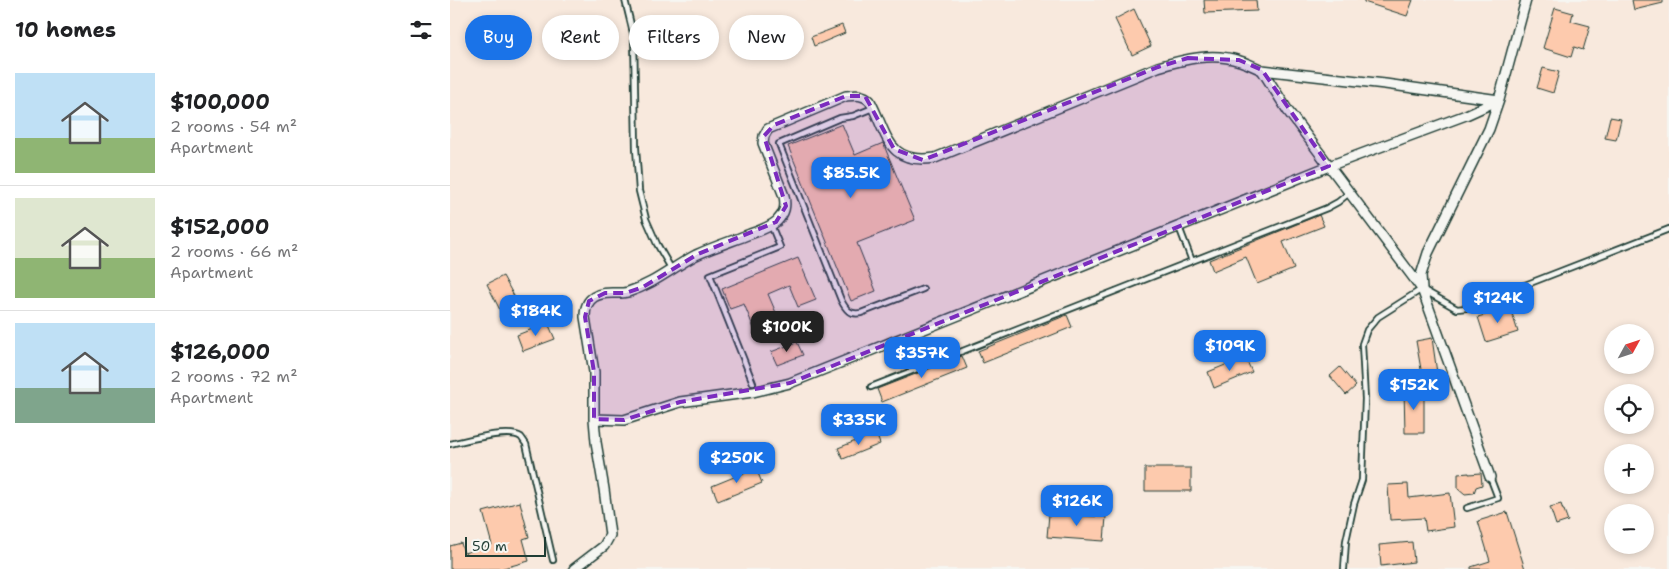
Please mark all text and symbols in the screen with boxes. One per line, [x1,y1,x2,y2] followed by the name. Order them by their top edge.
[465,15,532,60] chip: Buy
[542,15,619,60] chip: Rent
[629,15,719,60] chip: Filters
[729,15,804,60] chip: New
[15,16,116,44] text: 10 homes
[407,16,435,44] icon: filters
[170,88,270,116] text: $100,000
[55,93,115,153] icon: home
[170,116,297,137] text: 2 rooms · 54 m²
[170,137,253,158] text: Apartment
[810,156,892,199] pin: $85.5K
[822,162,880,183] text: $85.5K
[170,213,269,241] text: $152,000
[55,218,115,278] icon: home
[170,241,298,262] text: 2 rooms · 66 m²
[170,262,253,283] text: Apartment
[1463,282,1533,324] pin: $124K
[1473,287,1523,308] text: $124K
[501,294,571,337] pin: $184K
[511,300,561,321] text: $184K
[752,310,822,353] pin: $100K
[762,316,812,337] text: $100K
[1604,324,1654,374] north arrow
[1604,324,1654,554] map controls
[1195,330,1265,372] pin: $109K
[1205,335,1255,356] text: $109K
[887,336,957,379] pin: $357K
[170,338,270,366] text: $126,000
[895,342,949,363] text: $357K
[55,343,115,403] icon: home
[170,366,298,387] text: 2 rooms · 72 m²
[1379,368,1449,411] pin: $152K
[1389,374,1439,395] text: $152K
[1604,384,1654,434] button: locate
[170,387,253,408] text: Apartment
[824,404,894,446] pin: $335K
[832,409,886,430] text: $335K
[702,442,772,484] pin: $250K
[1604,444,1654,494] button: +
[710,447,764,468] text: $250K
[1042,484,1112,527] pin: $126K
[1052,490,1102,511] text: $126K
[1604,504,1654,554] button: −
[465,534,546,557] scale bar
[472,537,507,555] text: 50 m

